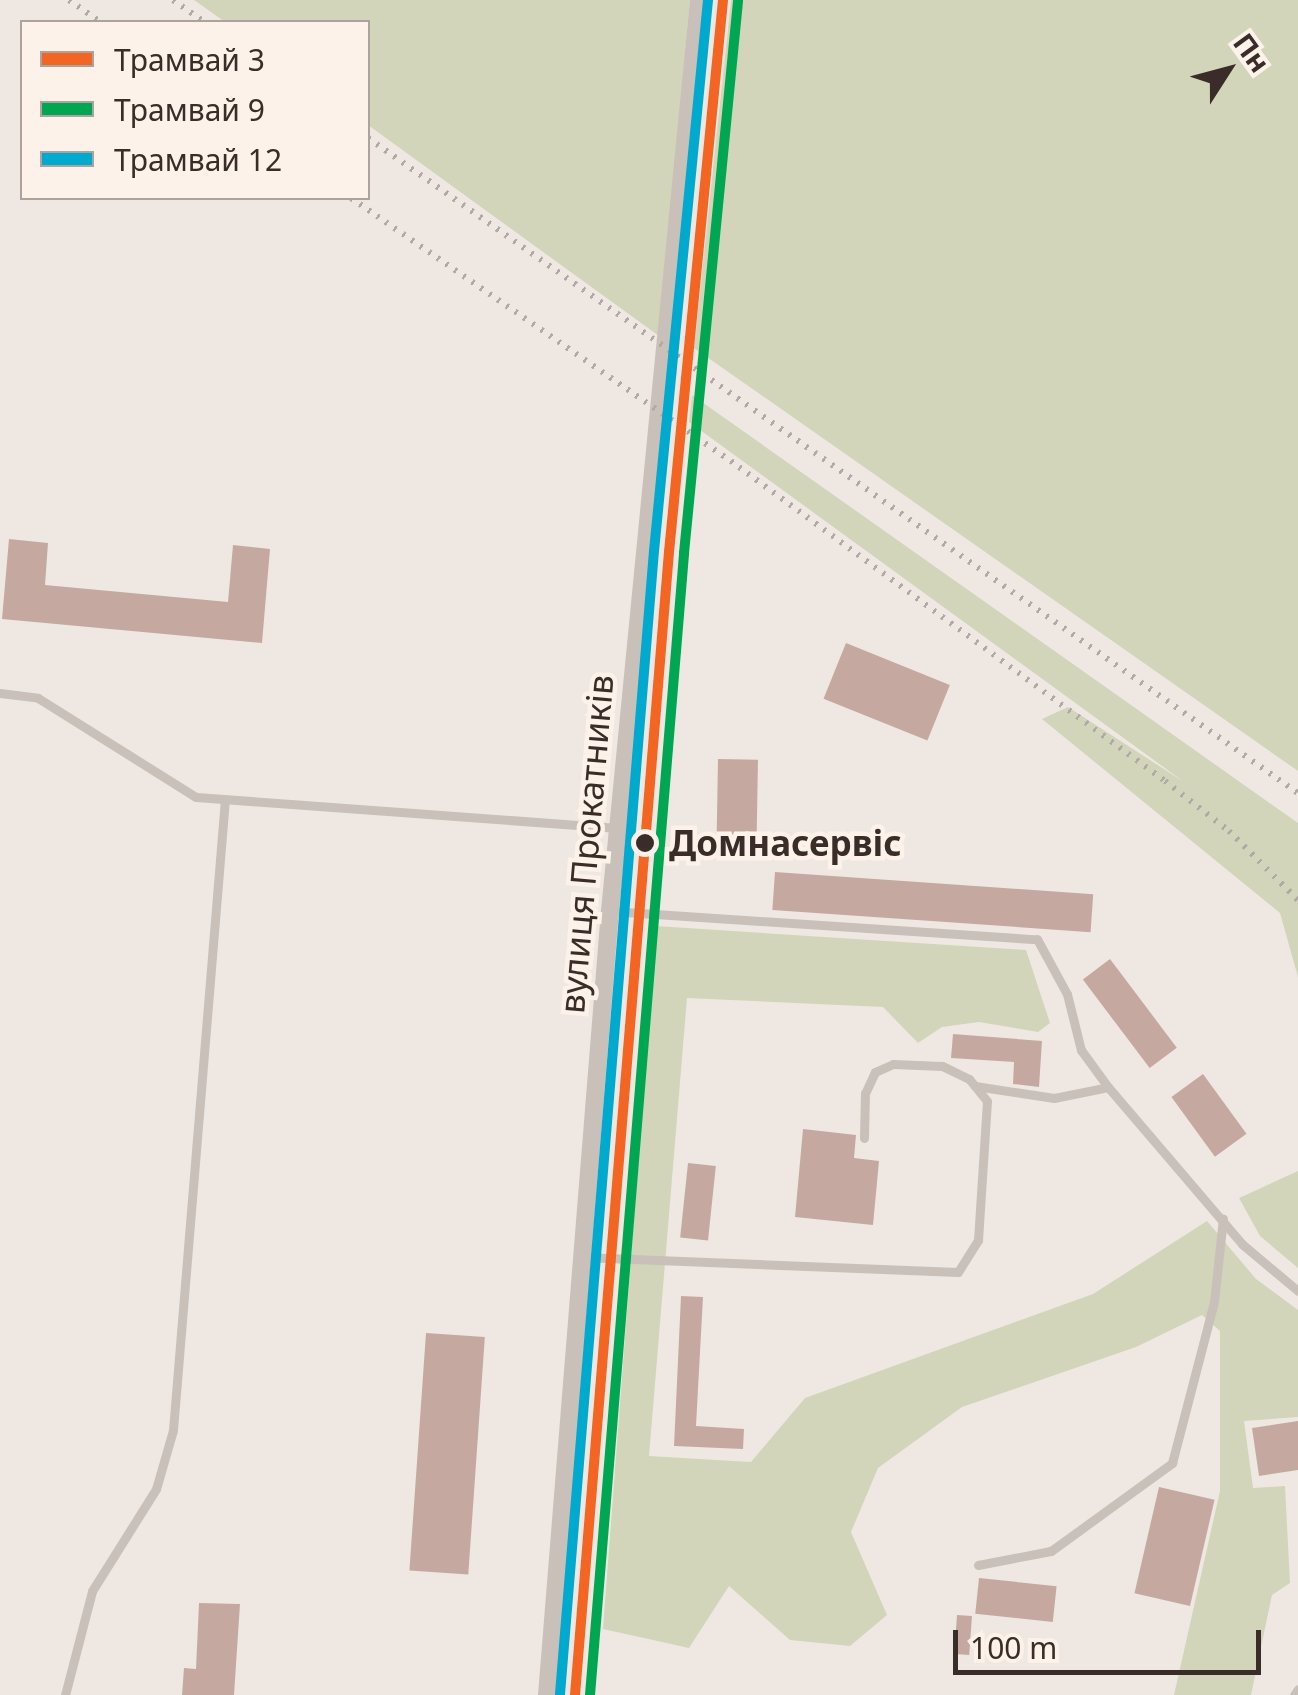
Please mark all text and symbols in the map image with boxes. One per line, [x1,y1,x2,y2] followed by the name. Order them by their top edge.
[20,20,370,200] legend
[1178,20,1278,120] north arrow
[1225,25,1279,80] text: Пн
[114,39,265,80] text: Трамвай 3
[114,89,265,130] text: Трамвай 9
[114,139,282,180] text: Трамвай 12
[550,673,622,1015] street label: вулиця Прокатників
[669,822,902,864] place label: Домнасервіс
[630,828,660,858] marker: Домнасервіс
[958,1610,1266,1672] scale bar
[970,1627,1057,1668] text: 100 m

